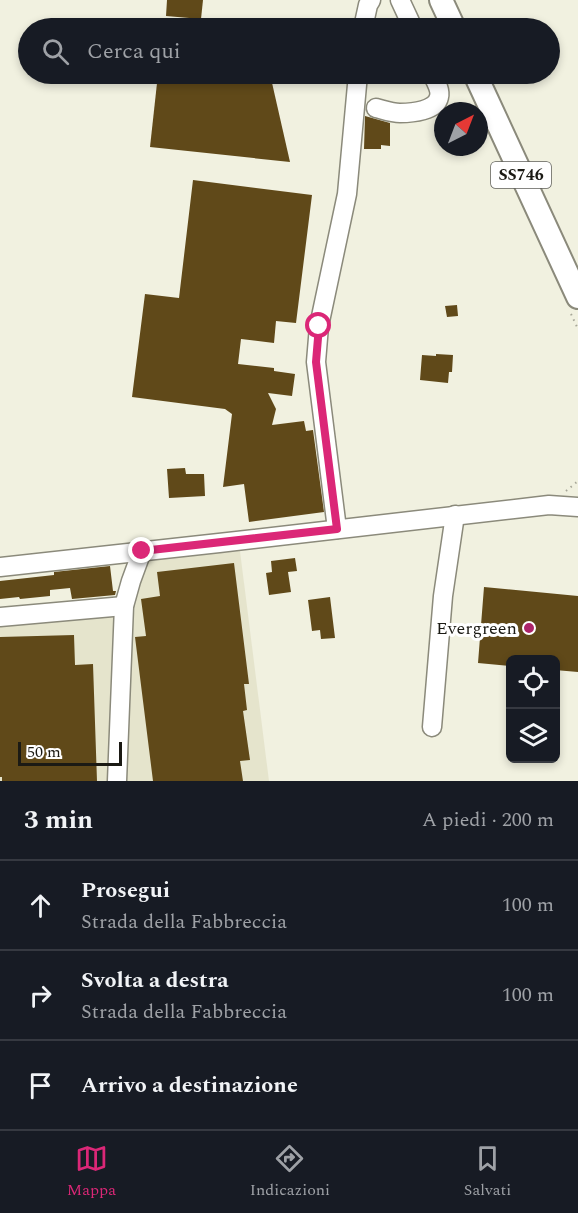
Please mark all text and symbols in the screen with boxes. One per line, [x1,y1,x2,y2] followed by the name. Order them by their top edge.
[18,18,560,84] search box
[39,35,72,68] icon: search
[87,35,181,68] text: Cerca qui
[434,102,488,156] north arrow
[491,162,551,188] road number: SS746
[305,312,331,338] route start
[128,537,154,563] route end
[436,615,517,642] place label: Evergreen
[522,621,536,635] marker: Evergreen
[506,655,560,763] map controls
[506,655,560,709] button: locate
[506,709,560,763] button: layers
[18,739,122,766] scale bar
[27,740,61,764] text: 50 m
[24,800,93,840] text: 3 min
[422,805,554,835] text: A piedi · 200 m
[81,874,170,907] text: Prosegui
[24,889,57,922] icon: ahead
[502,890,554,920] text: 100 m
[81,907,287,937] text: Strada della Fabbreccia
[81,964,228,997] text: Svolta a destra
[24,979,57,1012] icon: right
[502,980,554,1010] text: 100 m
[81,997,287,1027] text: Strada della Fabbreccia
[24,1069,57,1102] icon: arrive
[81,1069,298,1102] text: Arrivo a destinazione
[67,1142,116,1202] tab: Mappa
[250,1142,330,1202] tab: Indicazioni
[464,1142,511,1202] tab: Salvati

